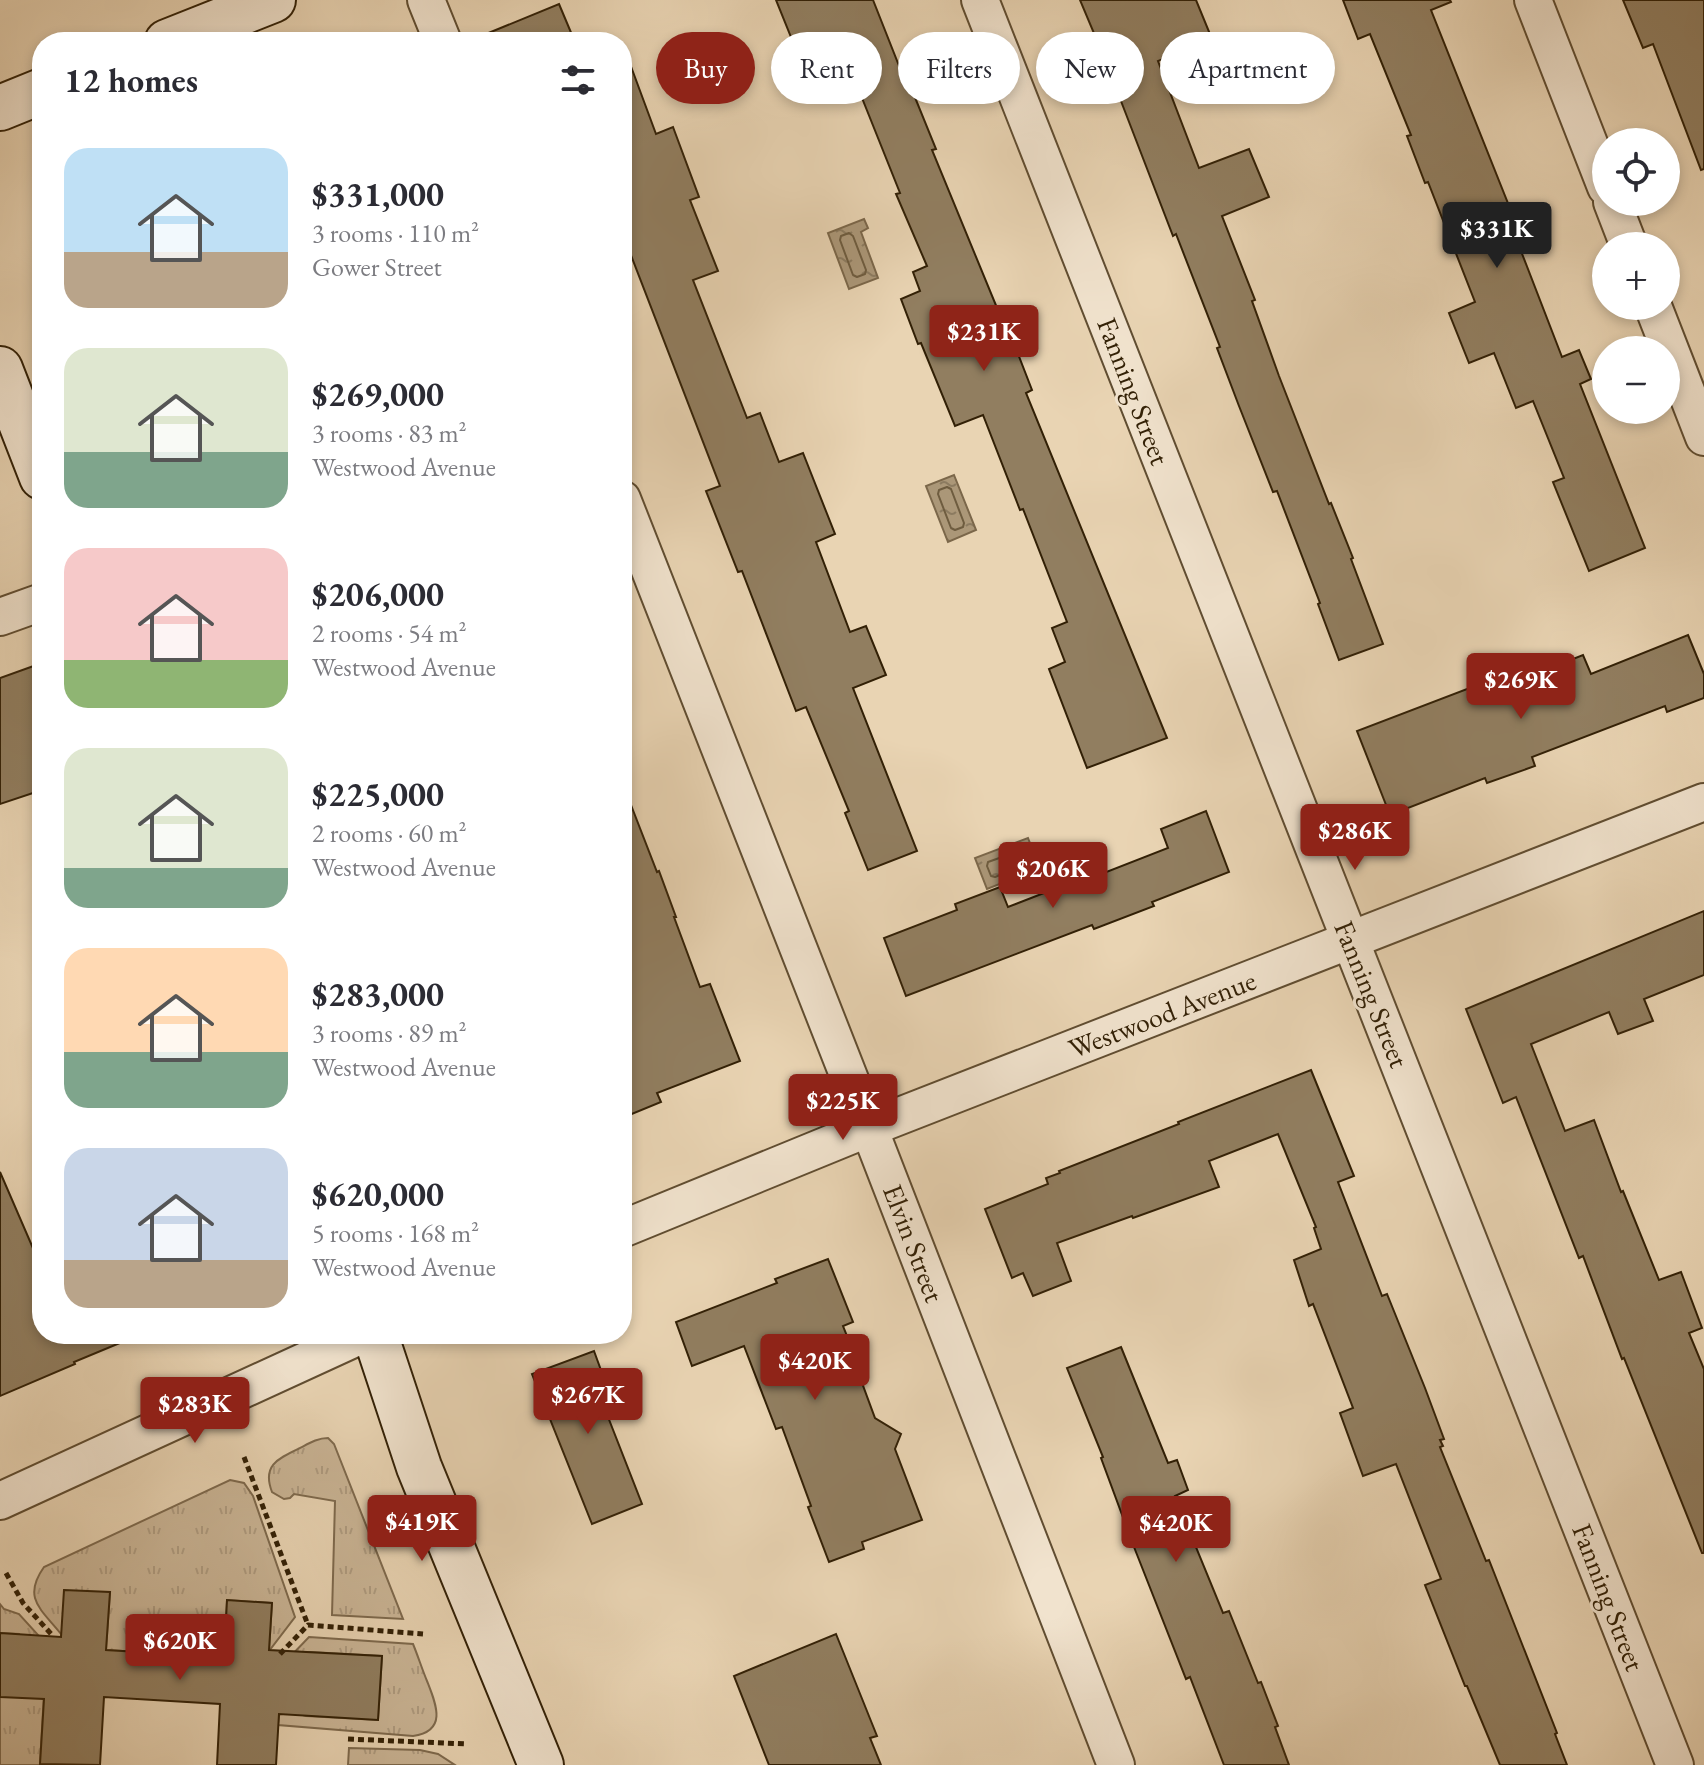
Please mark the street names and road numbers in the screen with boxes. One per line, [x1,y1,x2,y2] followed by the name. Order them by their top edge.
[1089,312,1179,470] street label: Fanning Street
[1326,915,1418,1073] street label: Fanning Street
[1063,962,1261,1066] street label: Westwood Avenue
[875,1179,953,1307] street label: Elvin Street
[1564,1518,1654,1676] street label: Fanning Street

